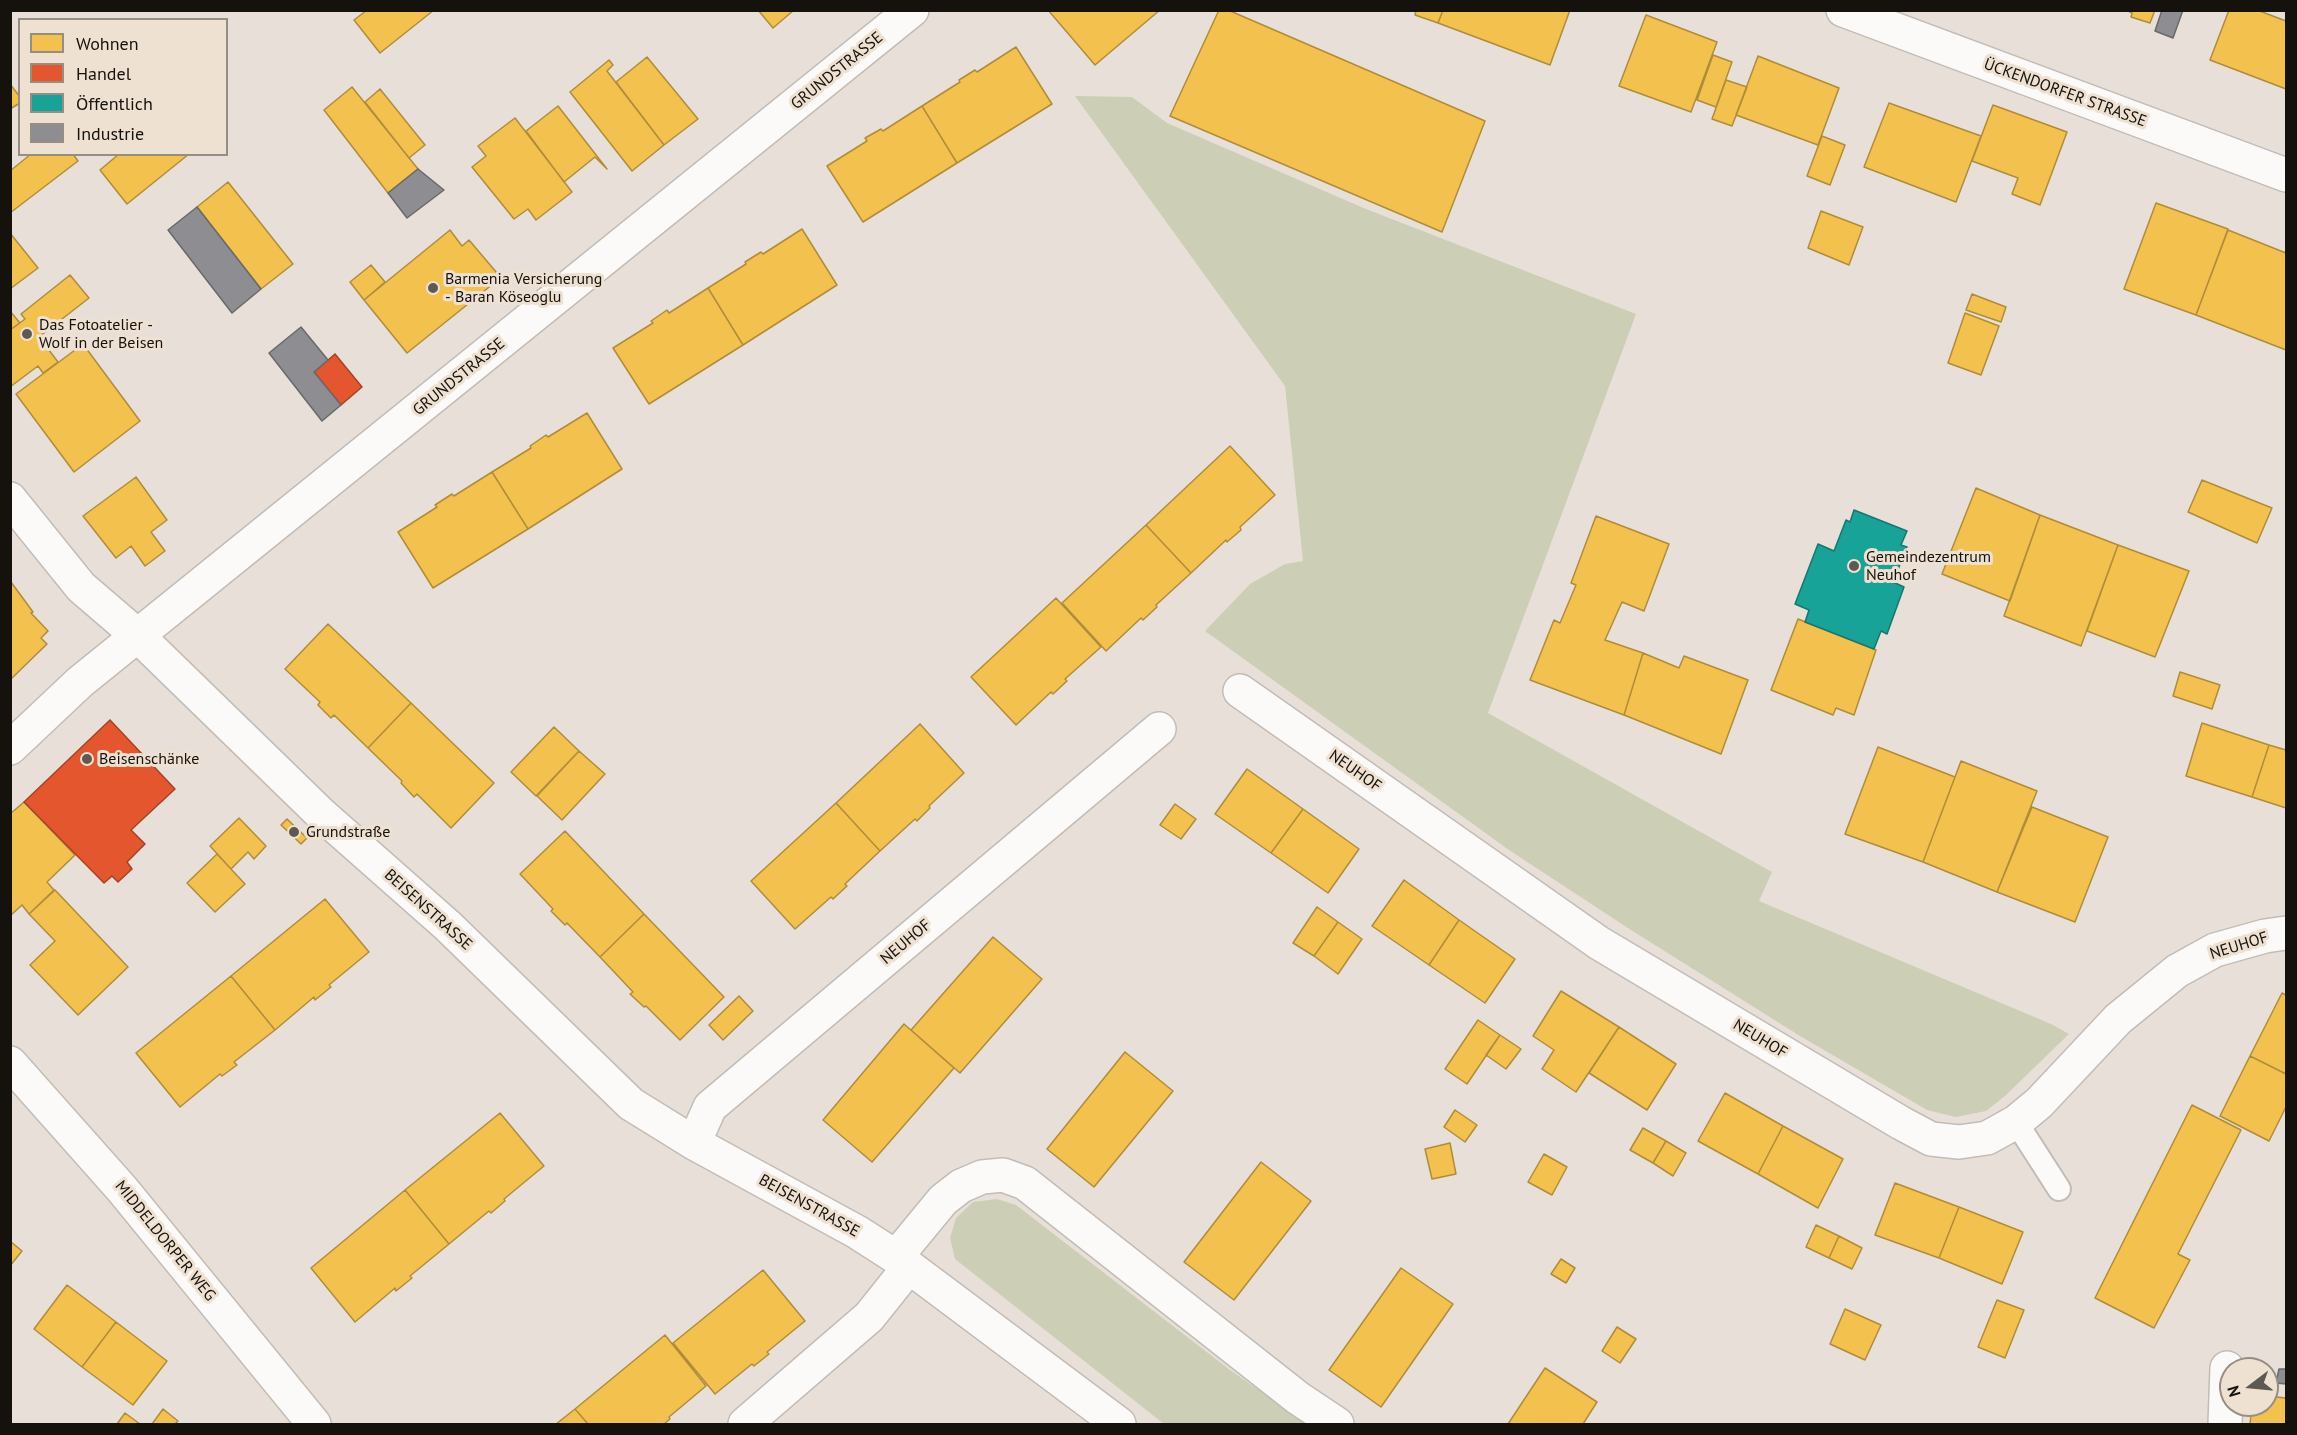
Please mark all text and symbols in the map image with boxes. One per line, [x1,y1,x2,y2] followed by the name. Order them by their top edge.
[18,18,228,156] legend
[787,28,887,114] street label: GRUNDSTRASSE
[76,32,138,55] text: Wohnen
[1981,55,2149,131] street label: ÜCKENDORFER STRASSE
[76,62,131,85] text: Handel
[76,92,153,115] text: Öffentlich
[76,122,144,145] text: Industrie
[445,269,602,307] place label: Barmenia Versicherung - Baran Köseoglu
[426,281,440,295] marker: Barmenia Versicherung - Baran Köseoglu
[39,315,163,353] place label: Das Fotoatelier - Wolf in der Beisen
[20,327,34,341] marker: Das Fotoatelier - Wolf in der Beisen
[409,334,509,420] street label: GRUNDSTRASSE
[1866,547,1991,585] place label: Gemeindezentrum Neuhof
[1847,559,1861,573] marker: Gemeindezentrum Neuhof
[1325,746,1385,796] street label: NEUHOF
[99,749,199,769] place label: Beisenschänke
[80,752,94,766] marker: Beisenschänke
[306,822,390,842] place label: Grundstraße
[287,825,301,839] marker: Grundstraße
[380,865,476,955] street label: BEISENSTRASSE
[877,915,935,969] street label: NEUHOF
[2208,928,2270,964] street label: NEUHOF
[1729,1015,1791,1063] street label: NEUHOF
[755,1170,863,1242] street label: BEISENSTRASSE
[111,1177,219,1305] street label: MIDDELDORPER WEG
[2219,1357,2279,1417] north arrow
[2223,1384,2245,1399] text: N

